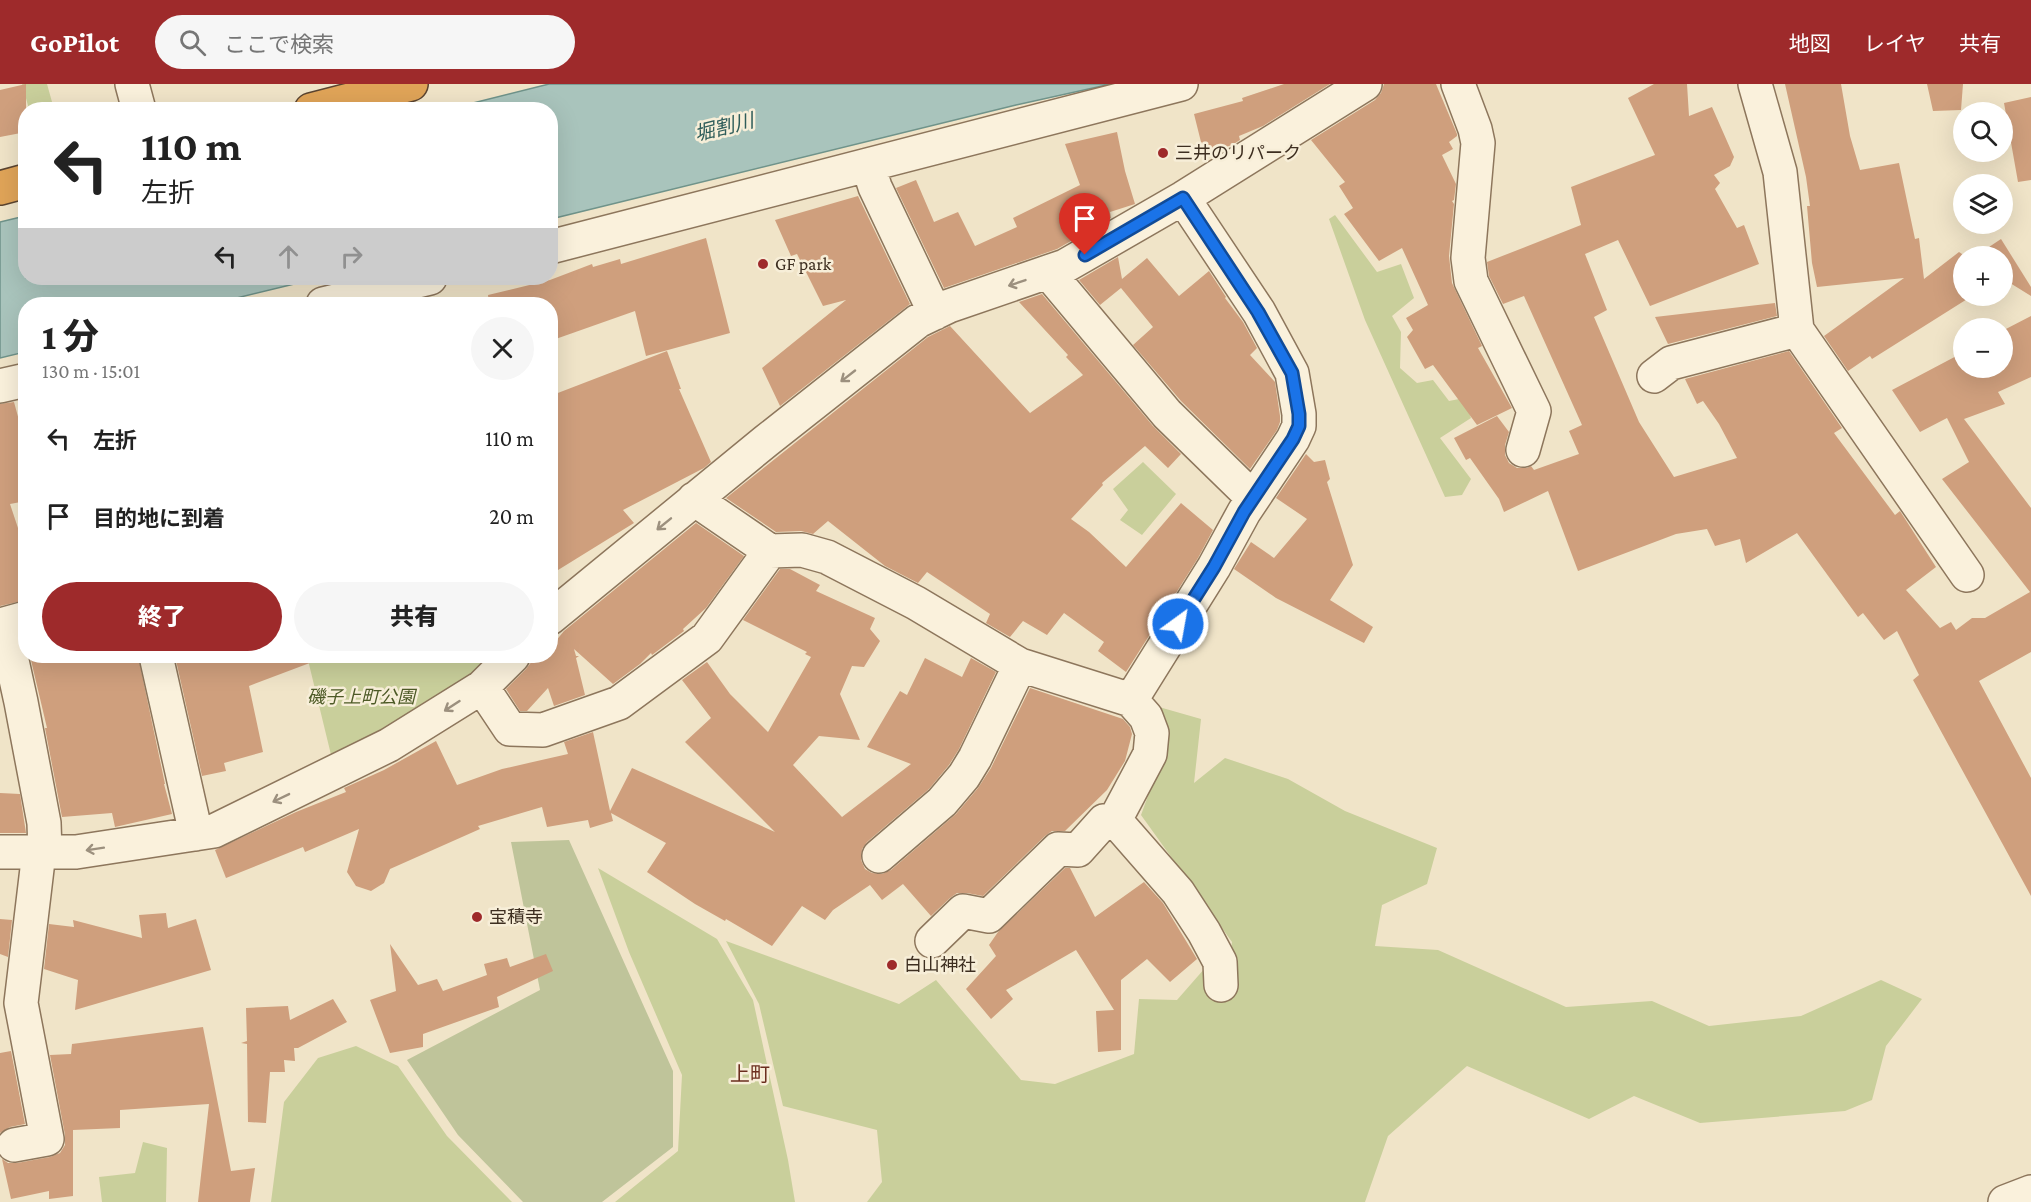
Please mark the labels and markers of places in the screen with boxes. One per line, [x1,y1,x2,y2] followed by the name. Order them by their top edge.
[1175,143,1301,163] place label: 三井のリパーク
[1156,146,1170,160] marker: 三井のリパーク
[1059,193,1110,255] pin
[775,254,832,274] place label: GF park
[756,257,770,271] marker: GF park
[489,907,543,927] place label: 宝積寺
[470,910,484,924] marker: 宝積寺
[904,955,976,975] place label: 白山神社
[885,958,899,972] marker: 白山神社

